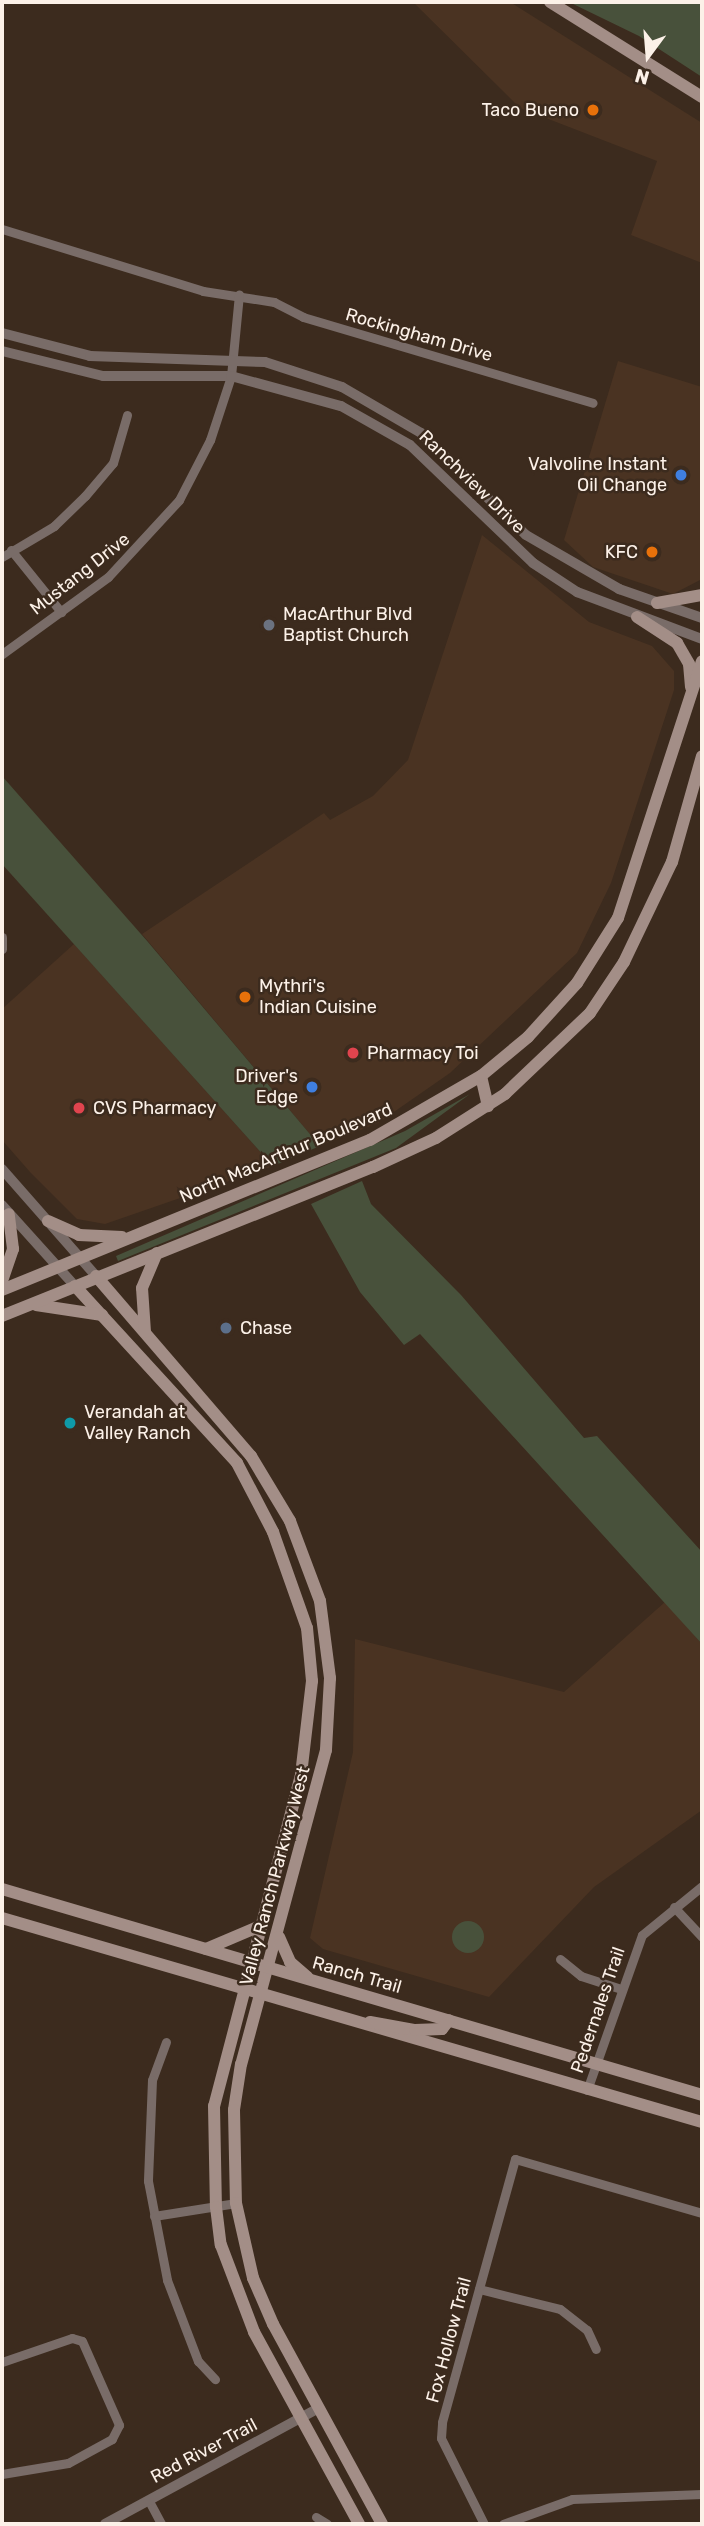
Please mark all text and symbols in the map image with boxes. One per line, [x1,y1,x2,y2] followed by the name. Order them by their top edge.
[613,21,683,91] north arrow
[632,64,652,90] text: N
[481,99,579,121] place label: Taco Bueno
[585,102,601,118] marker: Taco Bueno
[343,304,495,366] street label: Rockingham Drive
[414,426,530,538] street label: Ranchview Drive
[528,454,667,496] place label: Valvoline Instant Oil Change
[673,467,689,483] marker: Valvoline Instant Oil Change
[26,528,134,620] street label: Mustang Drive
[605,541,638,563] place label: KFC
[644,544,660,560] marker: KFC
[283,604,413,646] place label: MacArthur Blvd Baptist Church
[261,617,277,633] marker: MacArthur Blvd Baptist Church
[259,976,377,1018] place label: Mythri's Indian Cuisine
[237,989,253,1005] marker: Mythri's Indian Cuisine
[367,1042,480,1064] place label: Pharmacy Toi
[345,1045,361,1061] marker: Pharmacy Toi
[235,1066,298,1108] place label: Driver's Edge
[304,1079,320,1095] marker: Driver's Edge
[93,1097,217,1119] place label: CVS Pharmacy
[176,1098,396,1208] street label: North MacArthur Boulevard
[71,1100,87,1116] marker: CVS Pharmacy
[240,1317,292,1339] place label: Chase
[218,1320,234,1336] marker: Chase
[84,1402,191,1444] place label: Verandah at Valley Ranch
[62,1415,78,1431] marker: Verandah at Valley Ranch
[235,1763,315,1989] street label: Valley Ranch Parkway West
[566,1944,630,2076] street label: Pedernales Trail
[310,1952,404,1998] street label: Ranch Trail
[422,2275,476,2405] street label: Fox Hollow Trail
[147,2414,261,2488] street label: Red River Trail

